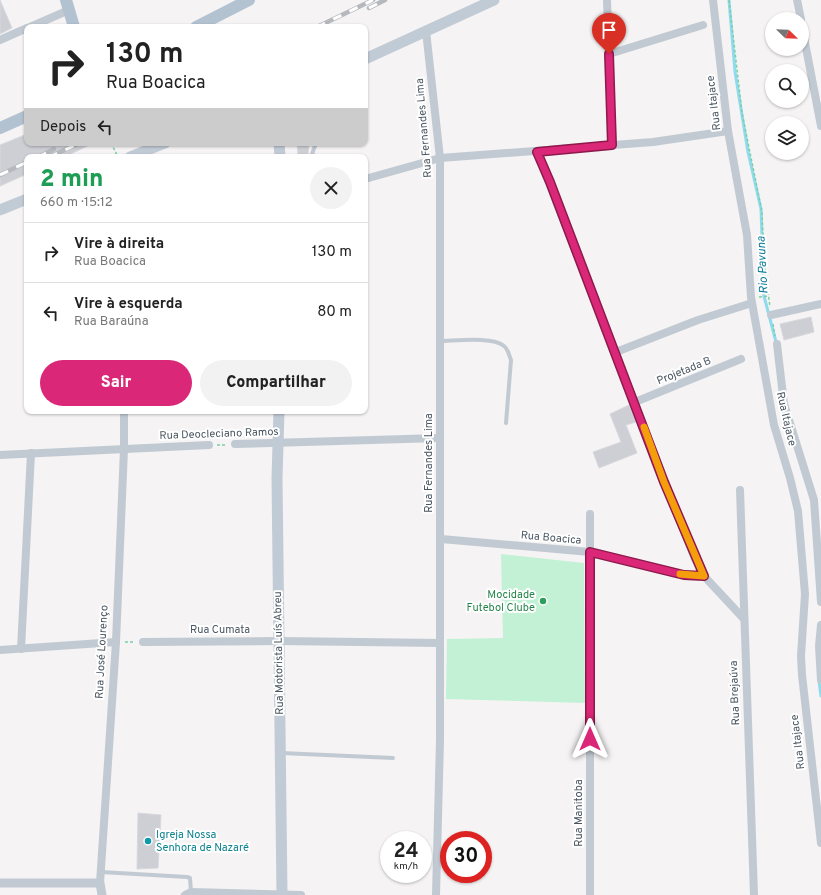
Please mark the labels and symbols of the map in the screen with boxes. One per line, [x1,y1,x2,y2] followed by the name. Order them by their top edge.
[765,12,809,56] north arrow
[592,13,626,54] pin
[704,75,724,131] street label: Rua Itajace
[413,78,435,178] street label: Rua Fernandes Lima
[753,235,773,294] water label: Rio Pavuna
[655,354,713,388] street label: Projetada B
[773,390,799,448] street label: Rua Itajace
[422,413,436,513] street label: Rua Fernandes Lima
[159,425,279,443] street label: Rua Deocleciano Ramos
[520,528,582,548] street label: Rua Boacica
[467,588,535,615] place label: Mocidade Futebol Clube
[271,591,287,715] street label: Rua Motorista Luís Abreu
[538,596,548,606] marker: Mocidade Futebol Clube
[93,605,111,699] street label: Rua José Lourenço
[190,623,250,637] street label: Rua Cumata
[727,660,743,726] street label: Rua Brejaúva
[788,714,808,770] street label: Rua Itajace
[569,718,611,760] position arrow
[572,779,586,847] street label: Rua Manitoba
[156,828,249,855] place label: Igreja Nossa Senhora de Nazaré
[440,831,492,883] speed limit sign: 30
[143,836,153,846] marker: Igreja Nossa Senhora de Nazaré

